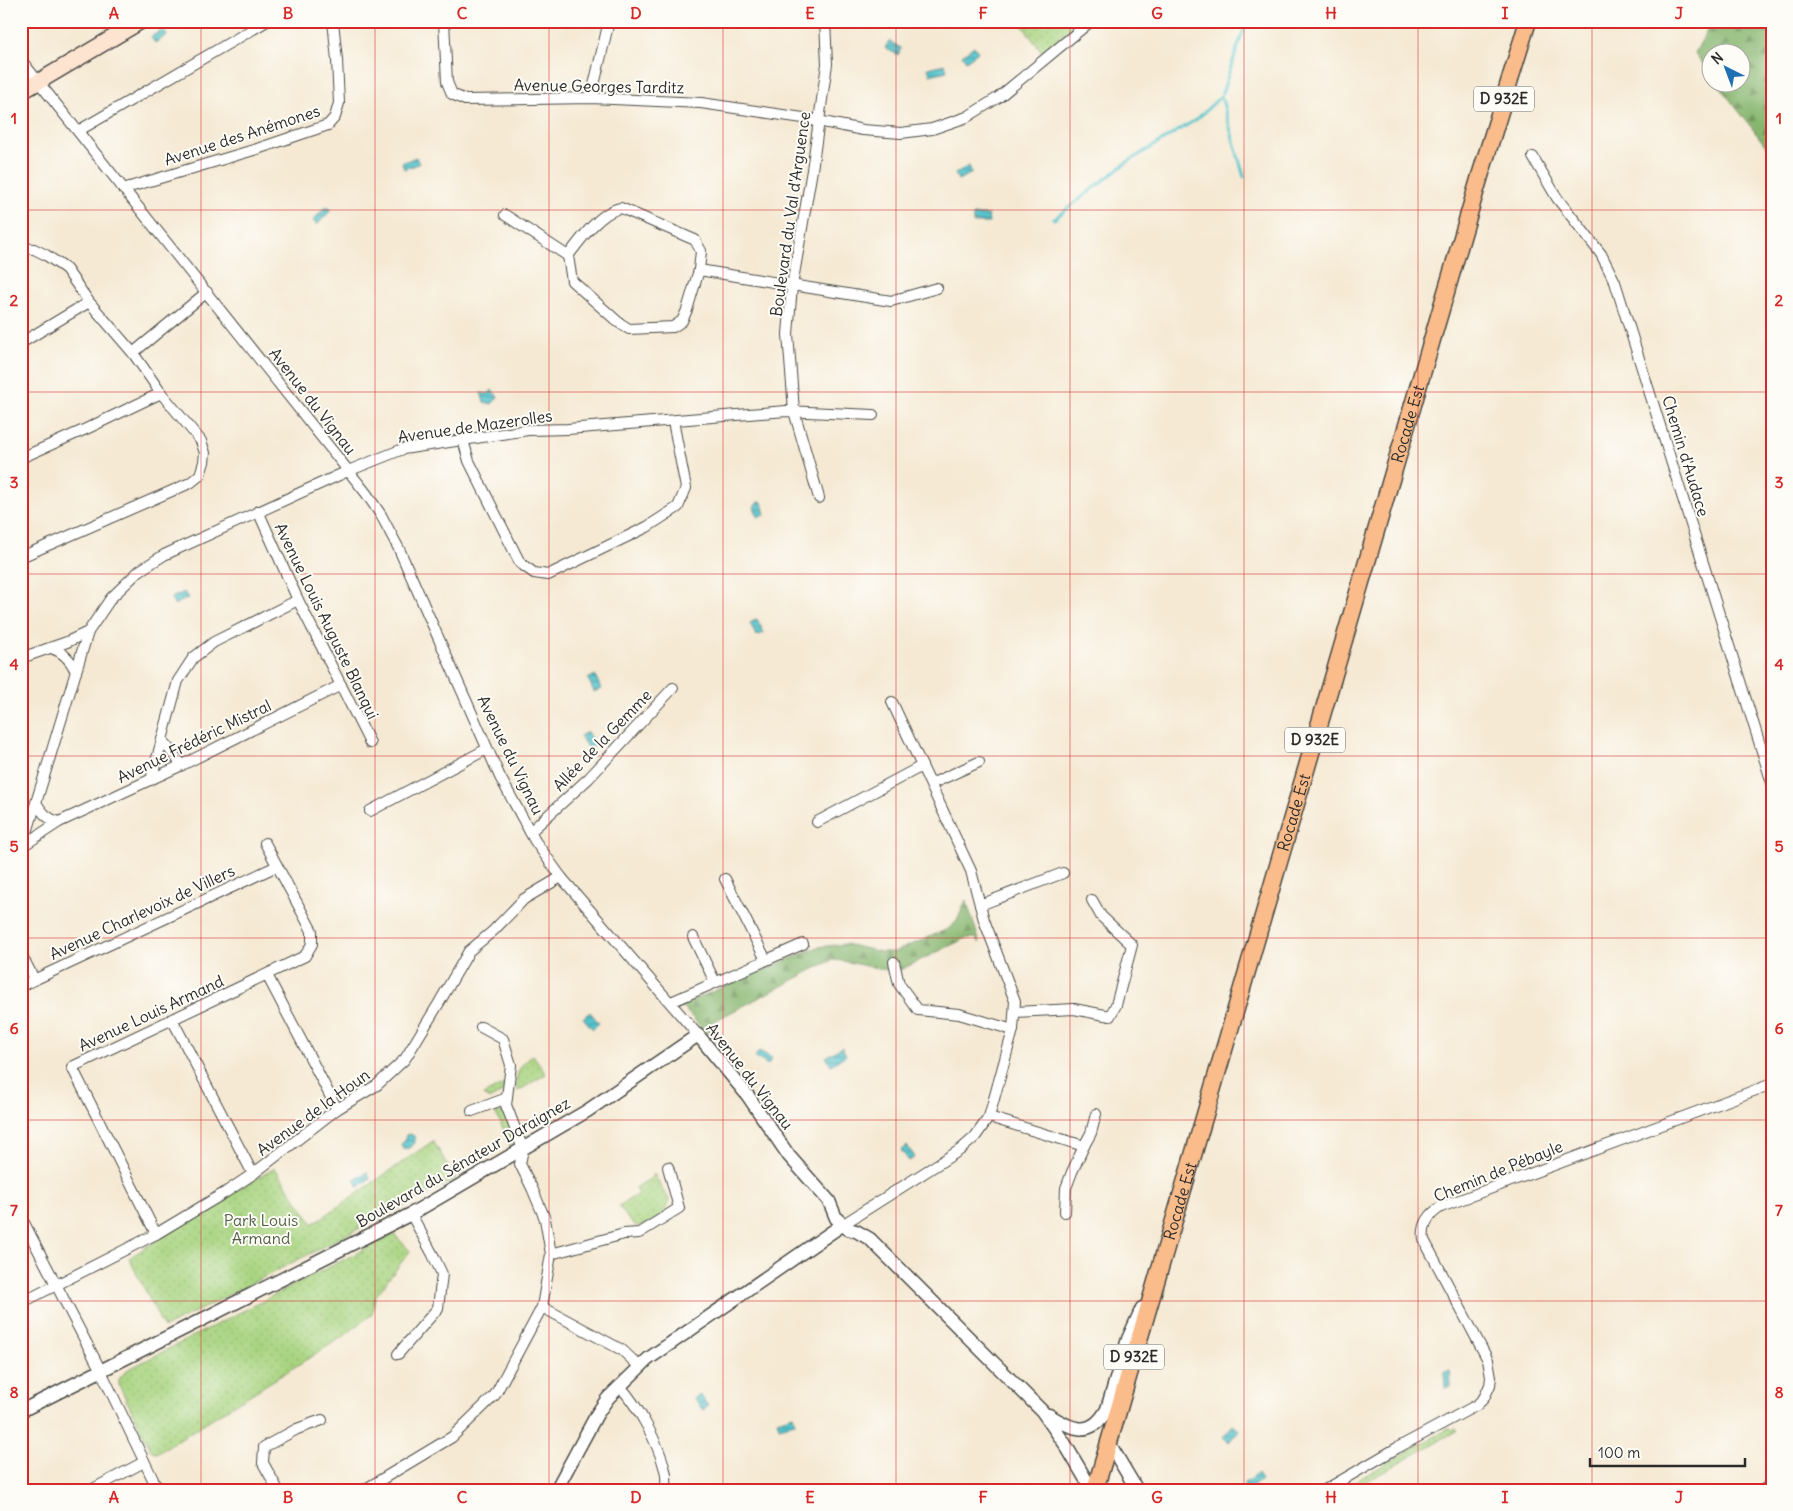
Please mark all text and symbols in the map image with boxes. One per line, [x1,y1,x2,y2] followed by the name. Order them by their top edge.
[109,3,119,23] text: A
[283,3,294,23] text: B
[457,3,468,23] text: C
[630,3,642,23] text: D
[805,3,815,23] text: E
[978,3,988,23] text: F
[1151,3,1163,23] text: G
[1325,3,1337,23] text: H
[1502,3,1509,23] text: I
[1675,3,1684,23] text: J
[1700,42,1750,92] north arrow
[1708,48,1727,68] text: N
[514,75,685,97] street label: Avenue Georges Tarditz
[1474,86,1534,112] road number: D 932E
[161,100,323,170] street label: Avenue des Anémones
[11,108,17,128] text: 1
[1776,108,1782,128] text: 1
[766,110,814,318] street label: Boulevard du Val d'Arguence
[10,290,19,310] text: 2
[1775,290,1784,310] text: 2
[265,344,361,458] street label: Avenue du Vignau
[1387,382,1428,465] street label: Rocade Est
[1658,393,1714,519] street label: Chemin d'Audace
[397,405,553,447] street label: Avenue de Mazerolles
[9,472,19,492] text: 3
[1774,472,1784,492] text: 3
[271,520,383,722] street label: Avenue Louis Auguste Blanqui
[9,654,19,674] text: 4
[1774,654,1784,674] text: 4
[548,685,656,795] street label: Allée de la Gemme
[473,692,549,818] street label: Avenue du Vignau
[114,695,274,787] street label: Avenue Frédéric Mistral
[1285,728,1345,752] road number: D 932E
[1273,771,1315,854] street label: Rocade Est
[9,836,19,856] text: 5
[1774,836,1784,856] text: 5
[46,860,238,964] street label: Avenue Charlevoix de Villers
[75,971,227,1055] street label: Avenue Louis Armand
[9,1018,19,1038] text: 6
[1774,1018,1784,1038] text: 6
[702,1019,798,1133] street label: Avenue du Vignau
[253,1064,373,1160] street label: Avenue de la Houn
[353,1092,574,1232] street label: Boulevard du Sénateur Daraignez
[1430,1136,1566,1206] street label: Chemin de Pébayle
[1159,1159,1201,1242] street label: Rocade Est
[10,1200,18,1220] text: 7
[1775,1200,1783,1220] text: 7
[224,1210,298,1248] park label: Park Louis Armand
[1104,1344,1164,1370] road number: D 932E
[9,1382,19,1402] text: 8
[1774,1382,1784,1402] text: 8
[1590,1436,1746,1468] scale bar
[1598,1443,1640,1462] text: 100 m
[109,1487,119,1507] text: A
[283,1487,294,1507] text: B
[457,1487,468,1507] text: C
[630,1487,642,1507] text: D
[805,1487,815,1507] text: E
[978,1487,988,1507] text: F
[1151,1487,1163,1507] text: G
[1325,1487,1337,1507] text: H
[1502,1487,1509,1507] text: I
[1675,1487,1684,1507] text: J

